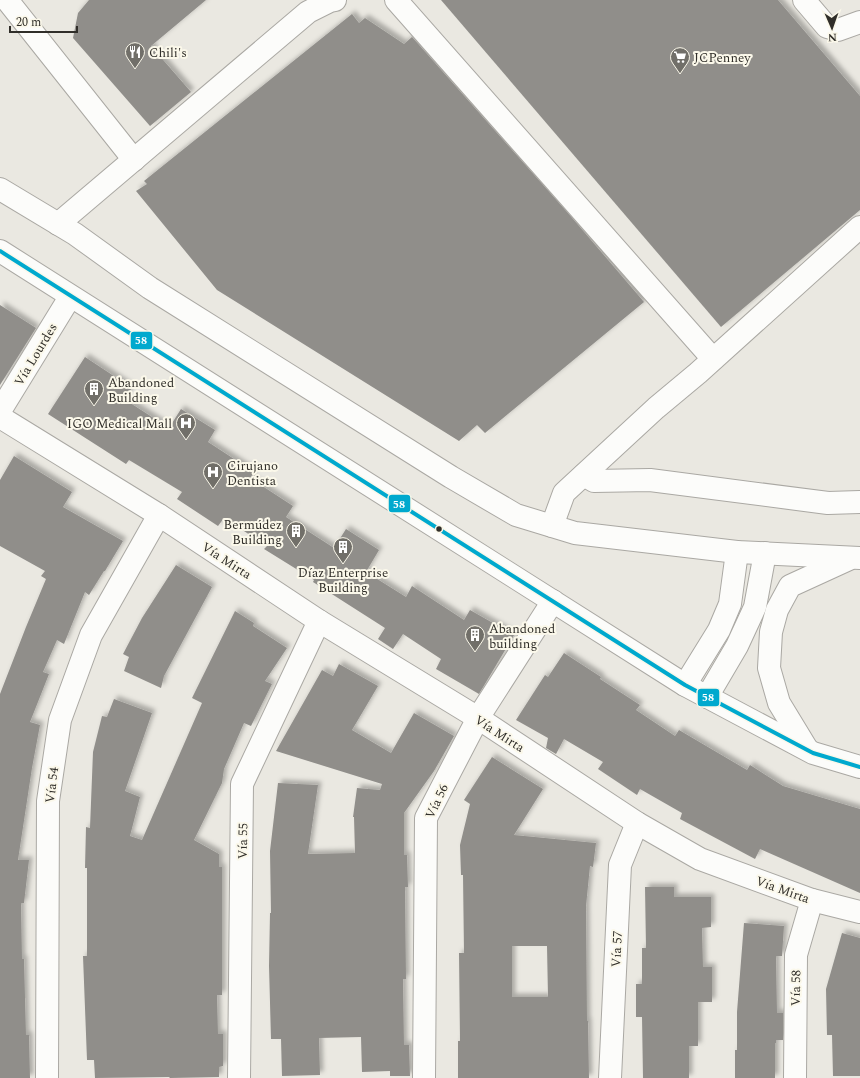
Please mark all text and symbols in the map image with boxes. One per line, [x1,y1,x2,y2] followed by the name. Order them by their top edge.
[10,8,77,34] scale bar
[812,8,852,48] north arrow
[16,13,41,32] text: 20 m
[828,29,837,46] text: N
[124,41,146,69] restaurant icon: Chili's
[149,43,187,63] place label: Chili's
[669,46,691,74] supermarket icon: JCPenney
[694,48,751,68] place label: JCPenney
[9,319,62,390] street label: Vía Lourdes
[130,331,153,350] line badge: 58
[135,332,147,349] text: 58
[108,373,174,408] place label: Abandoned Building
[83,378,105,406] building icon: Abandoned Building
[175,412,197,440] hospital icon: IGO Medical Mall
[67,414,172,434] place label: IGO Medical Mall
[227,456,278,491] place label: Cirujano Dentista
[202,461,224,489] hospital icon: Cirujano Dentista
[388,494,411,513] line badge: 58
[393,496,405,513] text: 58
[224,515,282,550] place label: Bermúdez Building
[285,520,307,548] building icon: Bermúdez Building
[434,524,444,534] unlabelled marker
[332,536,354,564] building icon: Díaz Enterprise Building
[198,537,256,585] street label: Vía Mirta
[298,563,388,598] place label: Díaz Enterprise Building
[489,619,555,654] place label: Abandoned building
[464,624,486,652] building icon: Abandoned building
[697,688,720,707] line badge: 58
[702,689,714,706] text: 58
[471,710,529,758] street label: Vía Mirta
[40,765,64,804] street label: Vía 54
[420,780,454,822] street label: Vía 56
[233,823,253,859] street label: Vía 55
[753,871,813,909] street label: Vía Mirta
[606,930,628,968] street label: Vía 57
[786,970,806,1006] street label: Vía 58

